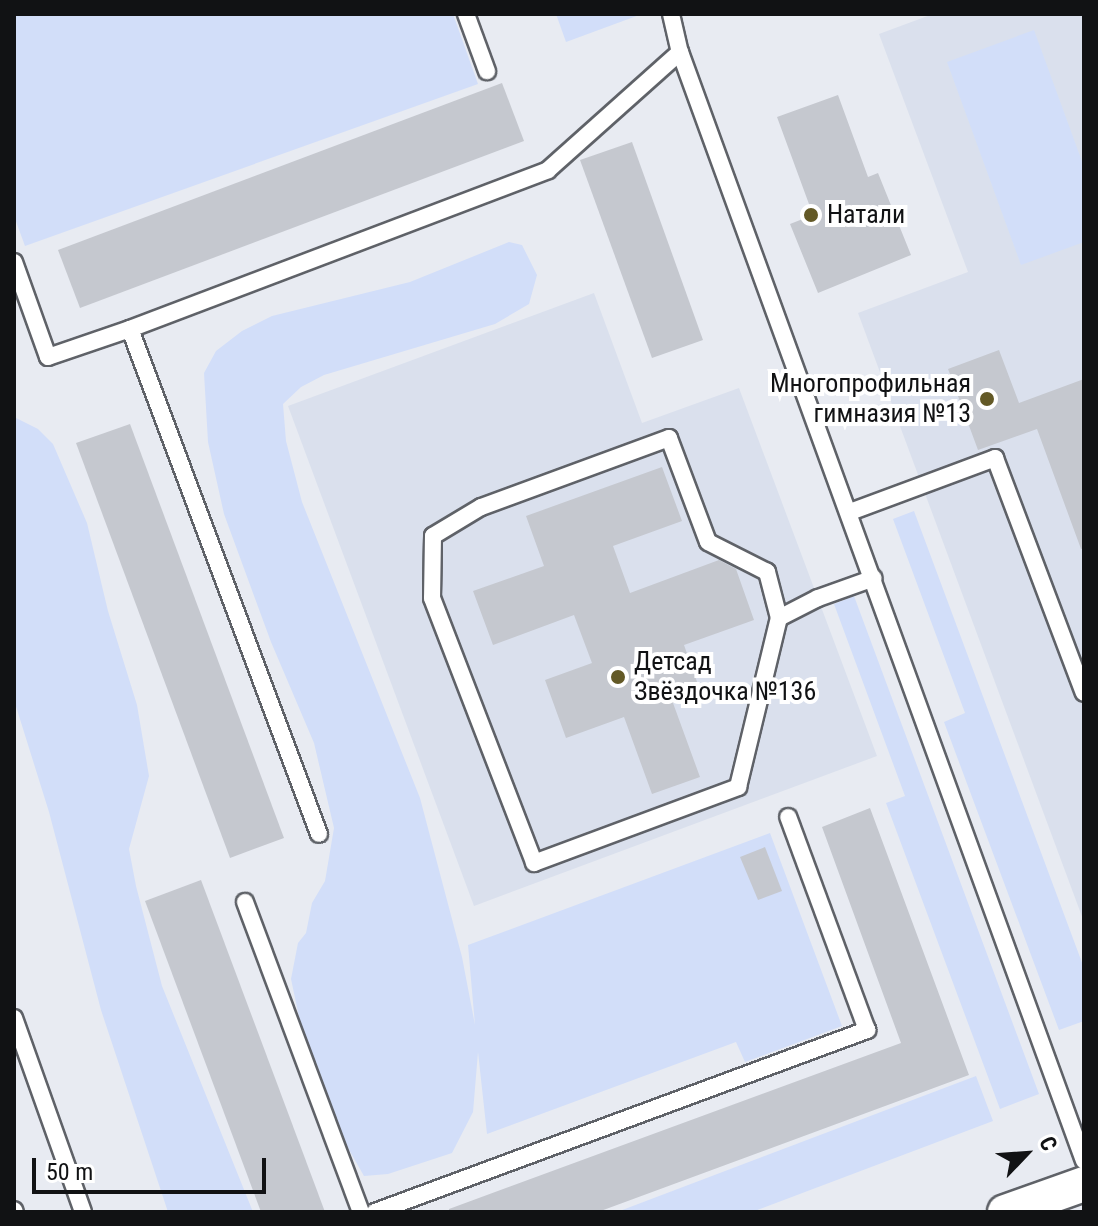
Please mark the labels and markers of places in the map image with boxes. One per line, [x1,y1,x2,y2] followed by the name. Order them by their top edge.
[827,199,905,231] place label: Натали
[802,206,820,224] marker: Натали
[770,368,971,430] place label: Многопрофильная гимназия №13
[978,390,996,408] marker: Многопрофильная гимназия №13
[634,646,816,708] place label: Детсад Звёздочка №136
[609,668,627,686] marker: Детсад Звёздочка №136

